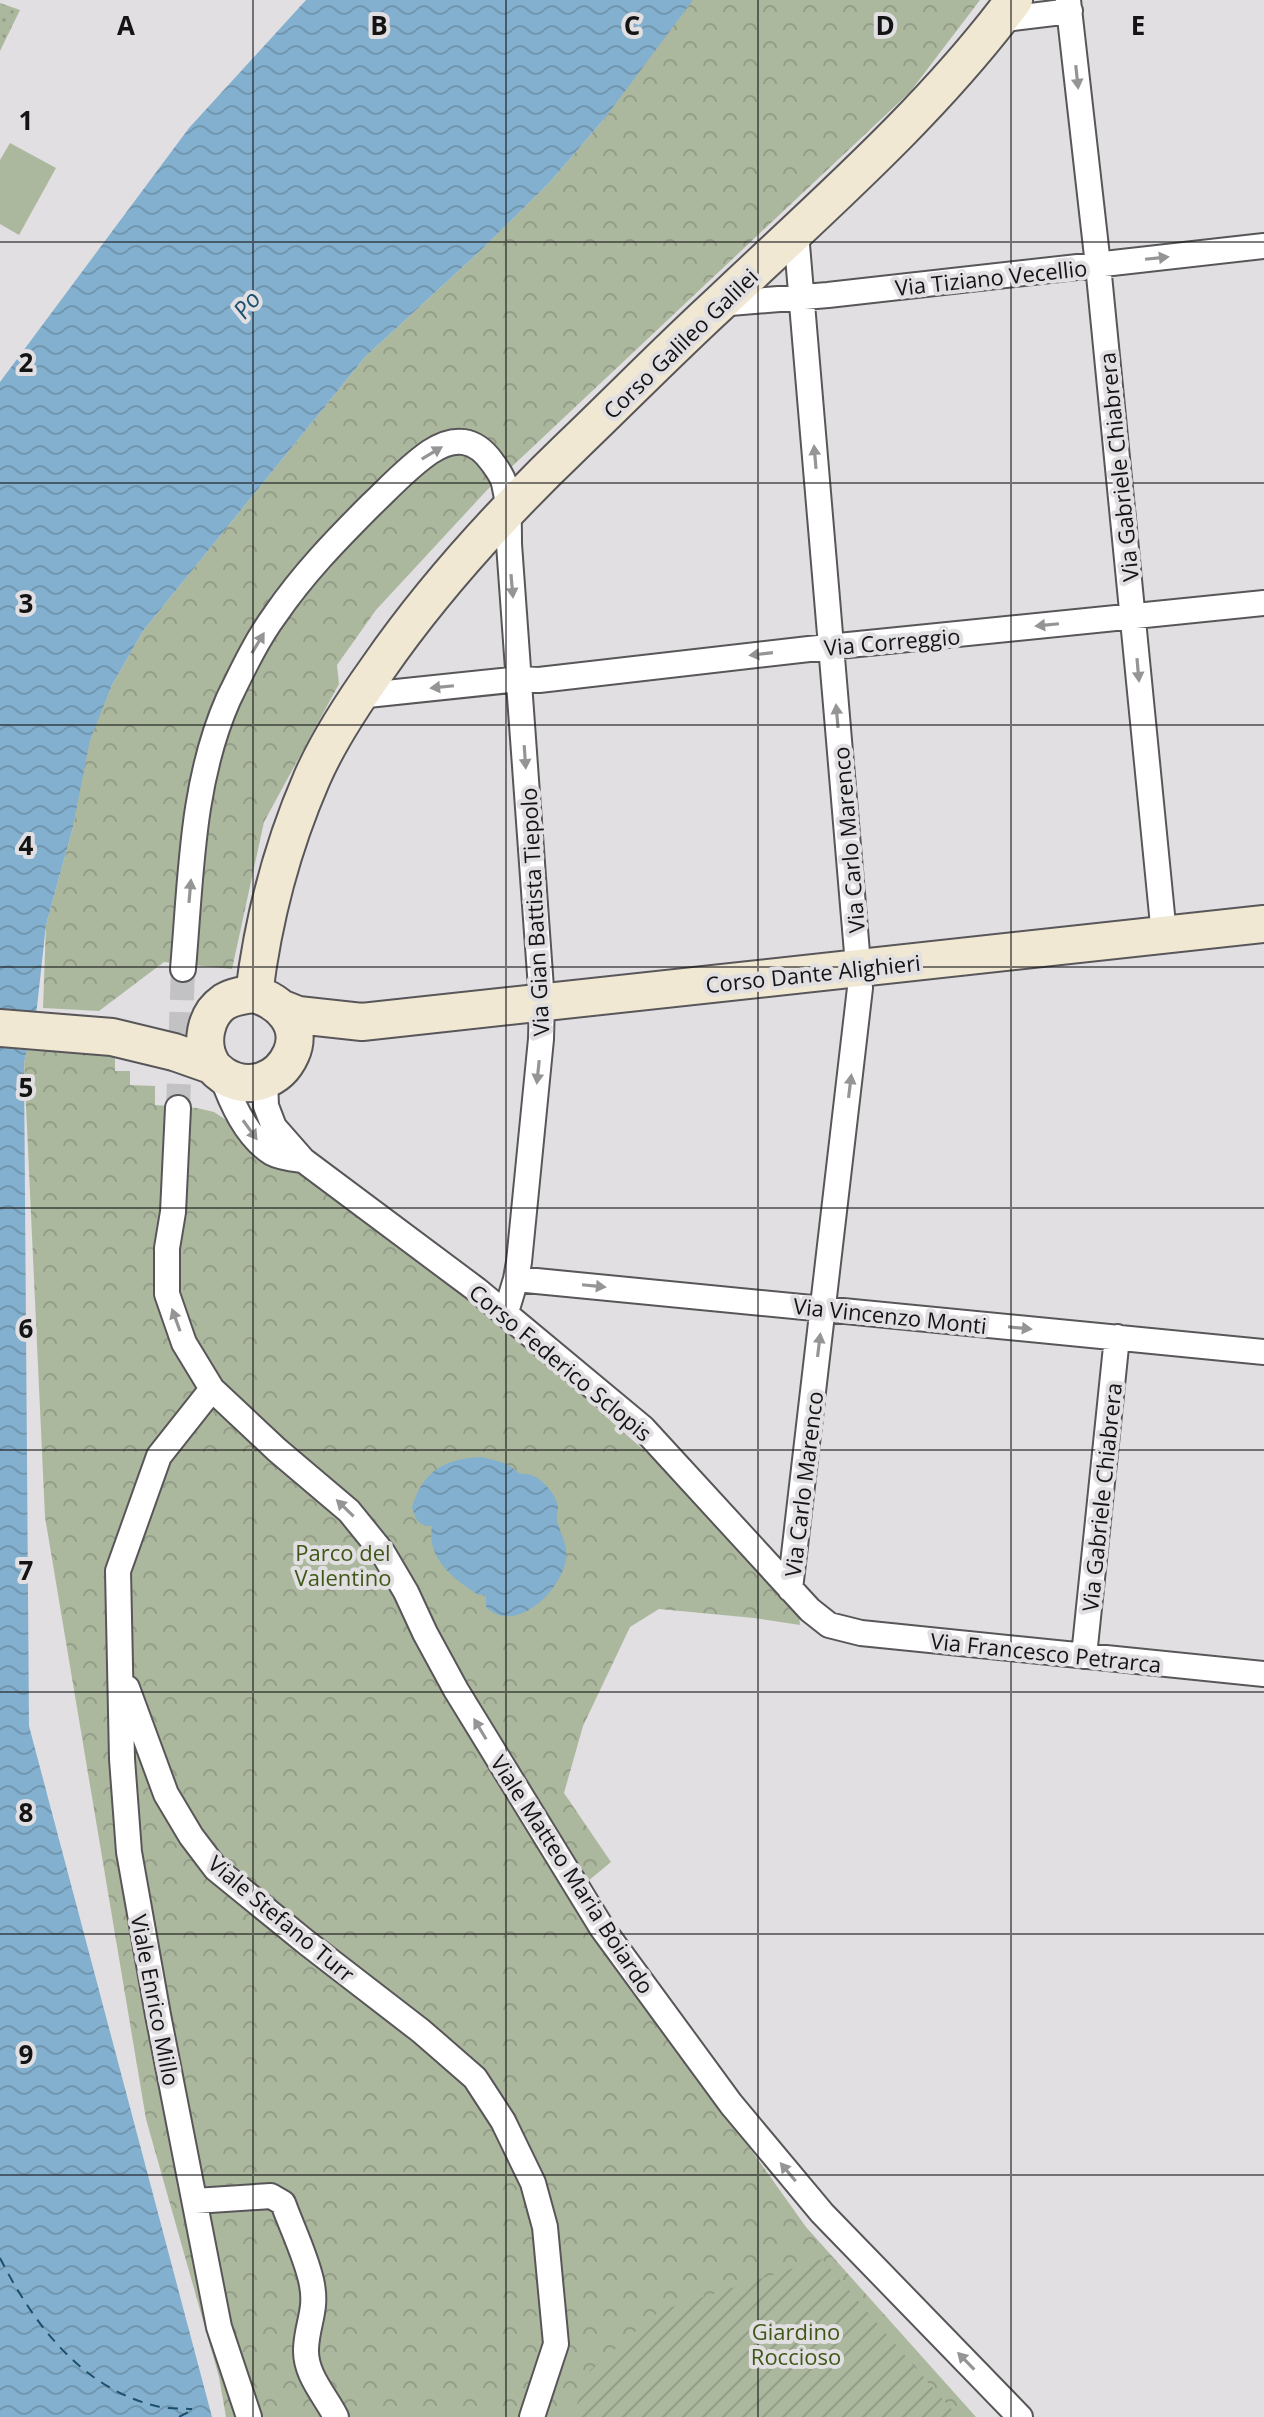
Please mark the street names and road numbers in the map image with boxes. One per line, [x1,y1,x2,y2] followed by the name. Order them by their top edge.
[893,252,1089,302] street label: Via Tiziano Vecellio
[596,261,764,425] street label: Corso Galileo Galilei
[1091,351,1145,583] street label: Via Gabriele Chiabrera
[823,620,961,662] street label: Via Correggio
[825,746,871,934] street label: Via Carlo Marenco
[513,787,555,1037] street label: Via Gian Battista Tiepolo
[704,947,922,999] street label: Corso Dante Alighieri
[463,1277,659,1447] street label: Corso Federico Sclopis
[792,1290,988,1340] street label: Via Vincenzo Monti
[1074,1381,1128,1613] street label: Via Gabriele Chiabrera
[777,1389,829,1579] street label: Via Carlo Marenco
[929,1625,1163,1679] street label: Via Francesco Petrarca
[484,1749,662,1999] street label: Viale Matteo Maria Boiardo
[202,1848,362,1988] street label: Viale Stefano Turr
[125,1912,187,2088] street label: Viale Enrico Millo

